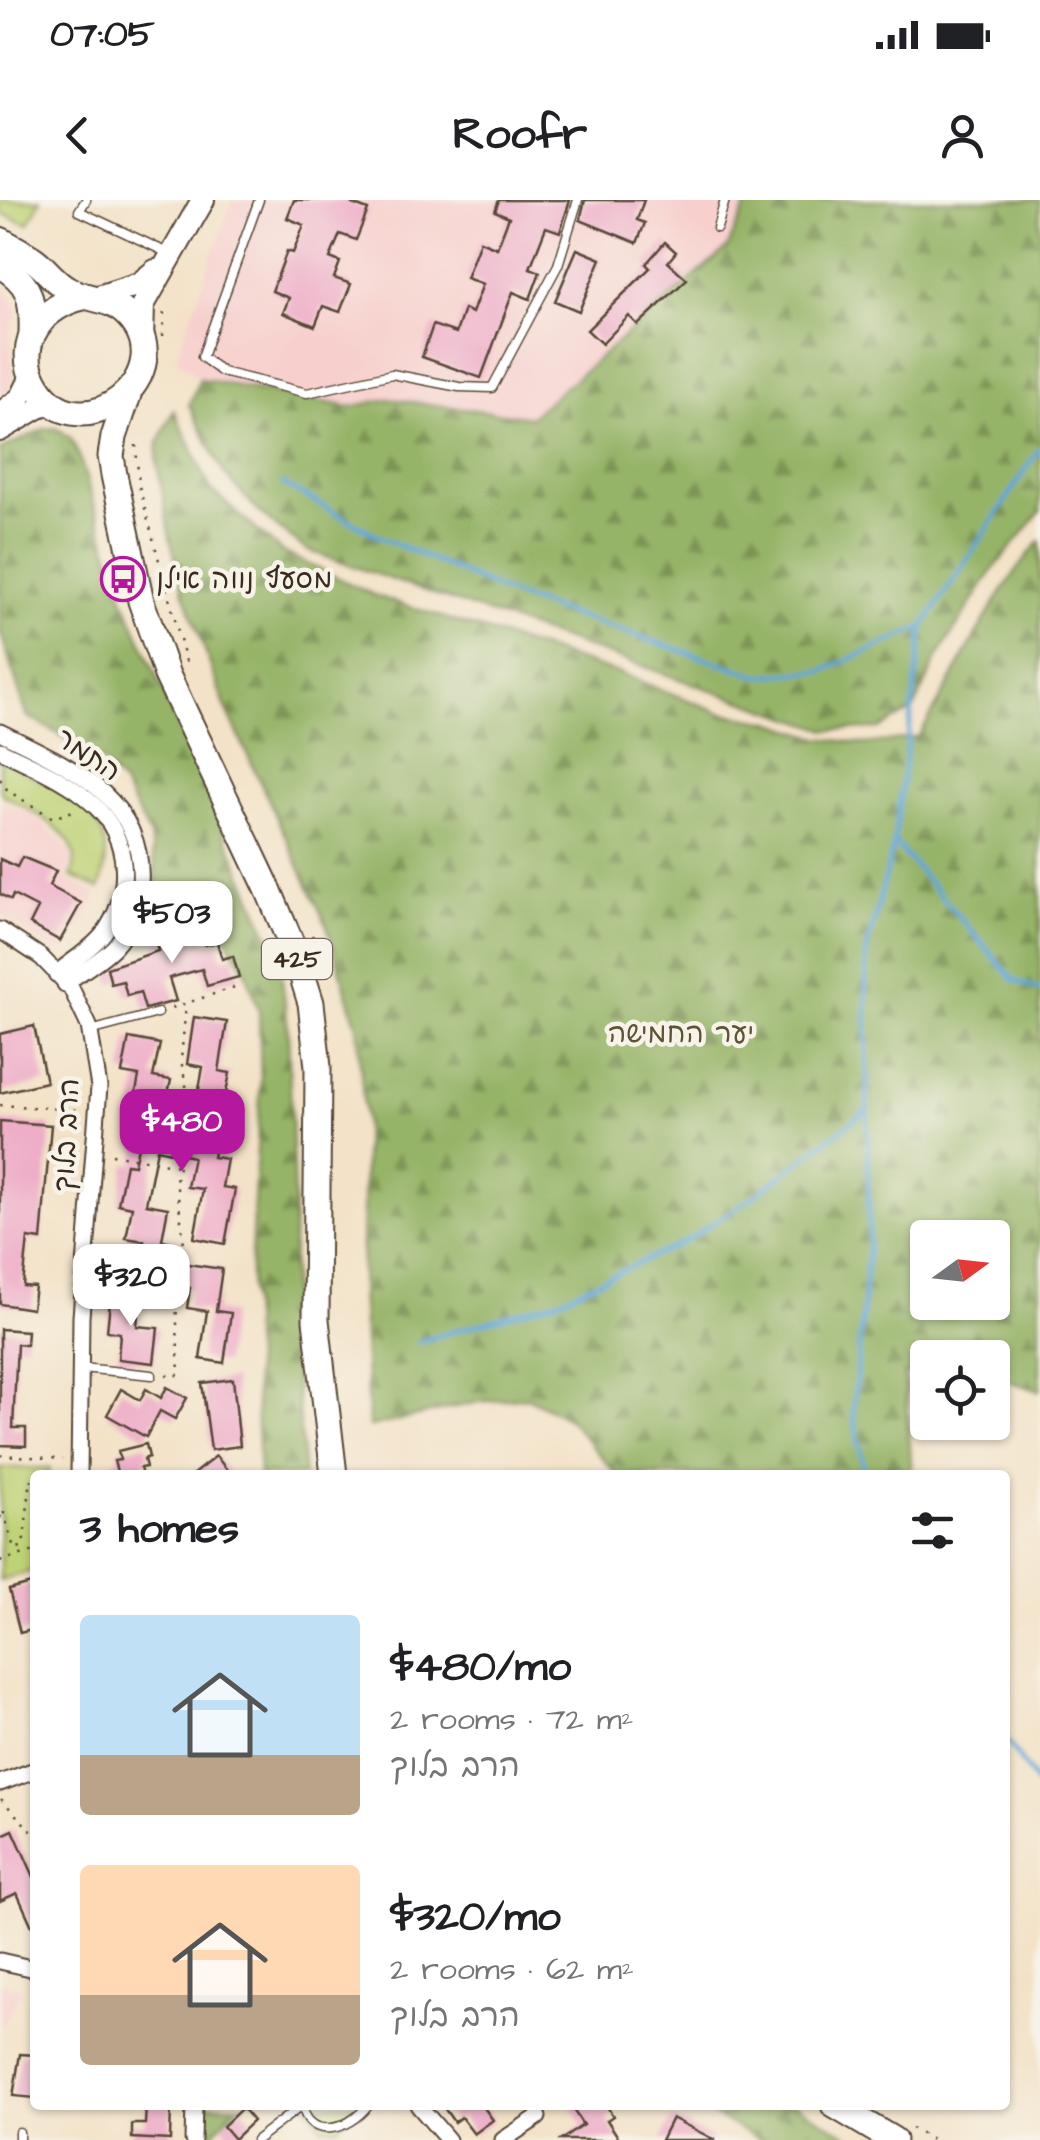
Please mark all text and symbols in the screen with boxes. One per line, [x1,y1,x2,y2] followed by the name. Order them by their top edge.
[50,9,155,61] text: 07:05
[453,104,587,166] text: Roofr
[50,108,105,163] icon: back
[935,108,990,163] icon: person
[100,556,146,602] bus stop icon: מסעף נווה אילן
[156,560,332,599] place label: מסעף נווה אילן
[48,719,128,791] street label: התמר
[113,881,231,966] pin: $503
[134,891,210,936] text: $503
[262,939,332,979] road number: 425
[608,1014,754,1053] park label: יער החמישה
[45,1077,89,1193] street label: הרב בלוך
[123,1089,241,1174] pin: $480
[142,1099,222,1144] text: $480
[910,1220,1010,1320] north arrow
[910,1220,1010,1440] map controls
[72,1244,190,1329] pin: $320
[95,1254,167,1299] text: $320
[910,1340,1010,1440] button: locate
[80,1501,239,1559] text: 3 homes
[905,1503,960,1558] icon: filters
[390,1639,571,1697] text: $480/mo
[160,1655,280,1775] icon: home
[390,1697,634,1742] text: 2 rooms · 72 m²
[390,1744,520,1789] text: הרב בלוך
[390,1889,561,1947] text: $320/mo
[160,1905,280,2025] icon: home
[390,1947,634,1992] text: 2 rooms · 62 m²
[390,1994,520,2039] text: הרב בלוך

